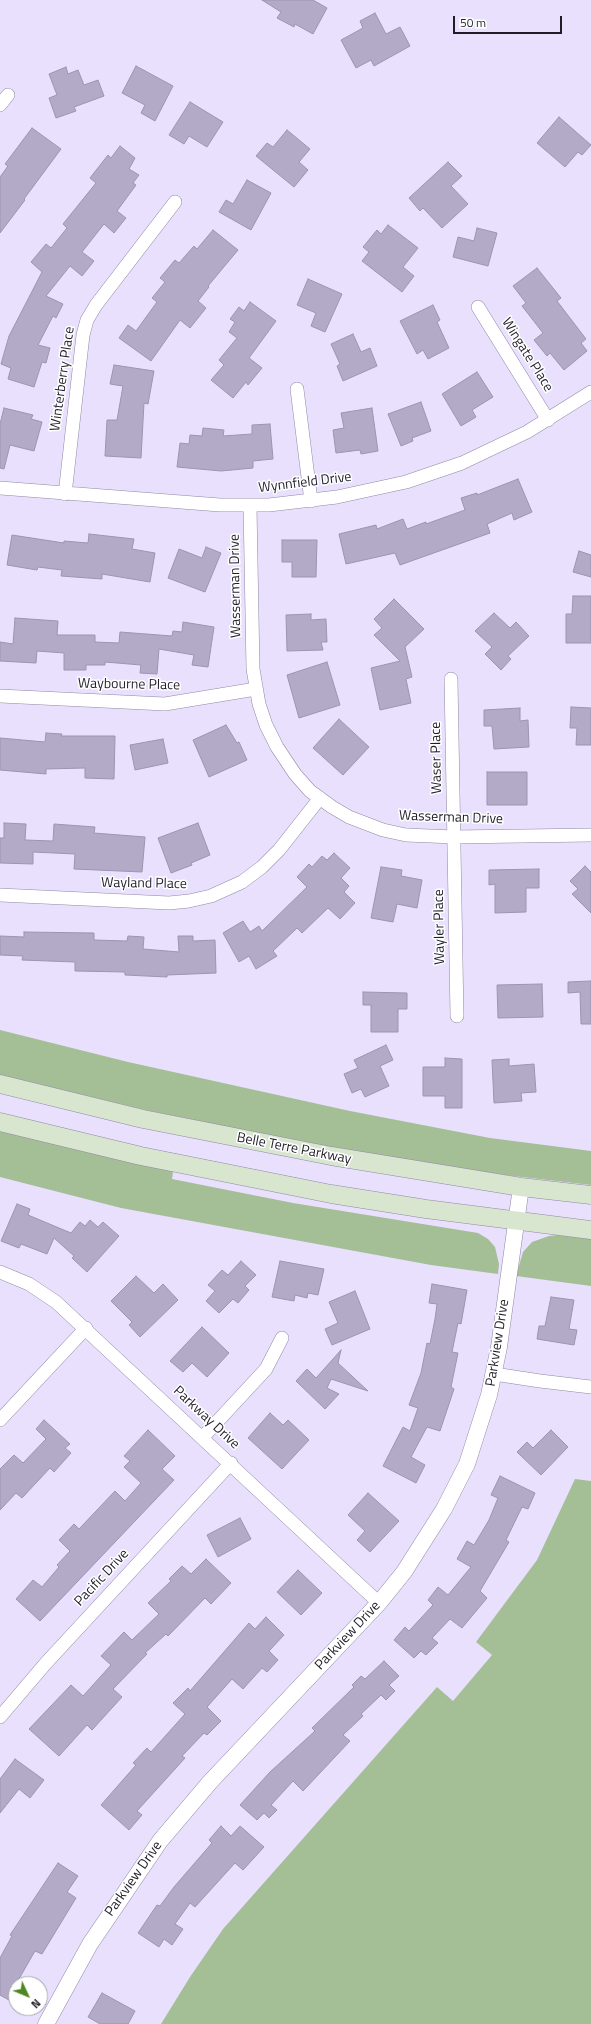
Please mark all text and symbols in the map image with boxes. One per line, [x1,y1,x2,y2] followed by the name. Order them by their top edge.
[455,8,564,34] scale bar
[460,13,486,32] text: 50 m
[498,315,556,395] street label: Wingate Place
[47,326,79,432] street label: Winterberry Place
[258,469,352,497] street label: Wynnfield Drive
[227,534,245,638] street label: Wasserman Drive
[78,676,180,694] street label: Waybourne Place
[428,722,446,794] street label: Waser Place
[399,808,503,828] street label: Wasserman Drive
[101,875,187,893] street label: Wayland Place
[431,889,449,965] street label: Wayler Place
[235,1130,353,1168] street label: Belle Terre Parkway
[483,1298,513,1388] street label: Parkview Drive
[169,1383,243,1453] street label: Parkway Drive
[71,1546,133,1610] street label: Pacific Drive
[312,1598,384,1674] street label: Parkview Drive
[102,1838,166,1920] street label: Parkview Drive
[8,1976,48,2016] north arrow
[28,1995,44,2012] text: N

